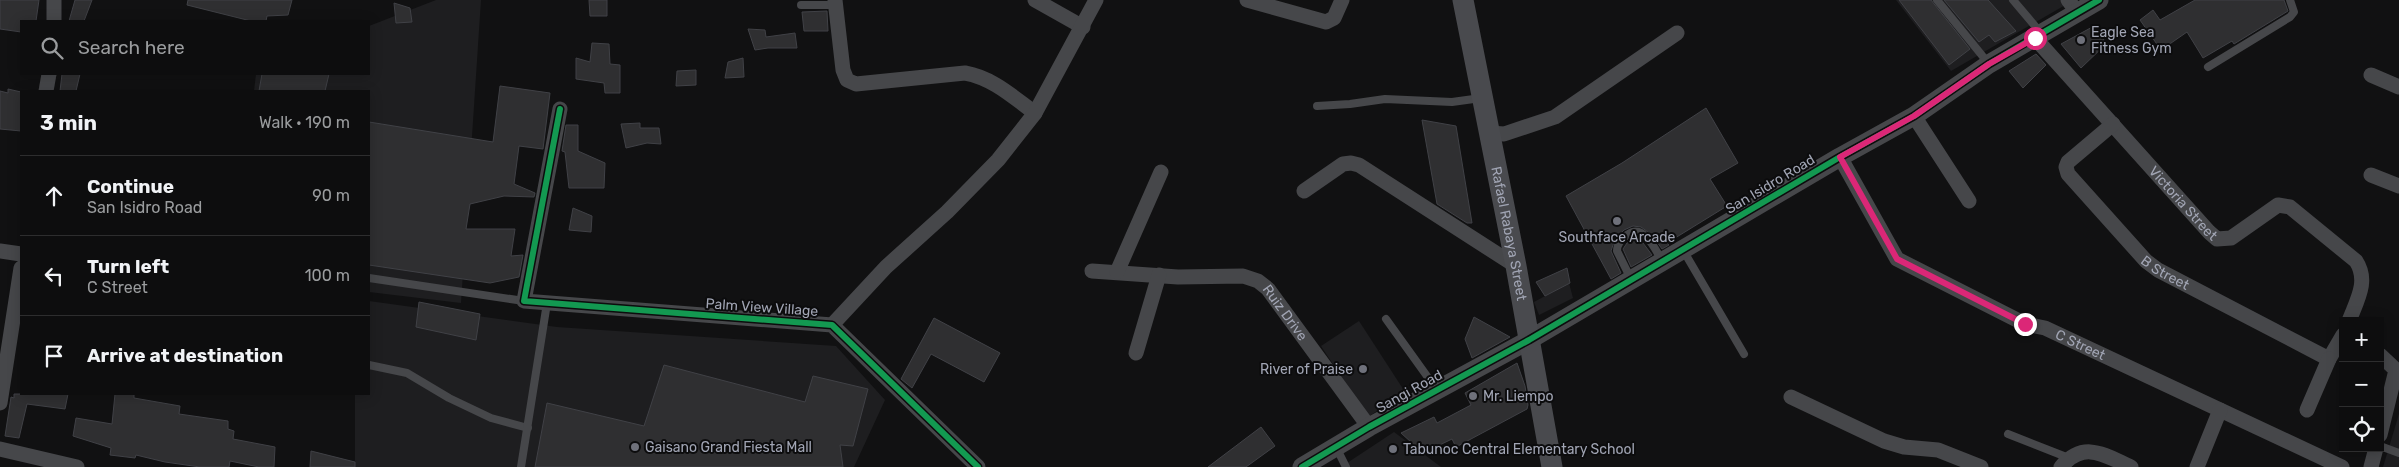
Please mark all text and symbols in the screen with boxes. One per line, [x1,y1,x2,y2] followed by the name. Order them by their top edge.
[20,20,370,75] search box
[2091,24,2172,57] place label: Eagle Sea Fitness Gym
[2024,27,2047,50] route start
[38,34,66,62] icon: search
[2075,34,2087,46] marker: Eagle Sea Fitness Gym
[78,36,185,59] text: Search here
[40,110,97,135] text: 3 min
[259,113,350,132] text: Walk · 190 m
[1723,151,1818,218] street label: San Isidro Road
[2145,163,2221,245] street label: Victoria Street
[1487,165,1530,303] street label: Rafael Rabaya Street
[87,175,174,198] text: Continue
[40,182,68,210] icon: ahead
[312,186,350,205] text: 90 m
[87,198,202,217] text: San Isidro Road
[1611,215,1623,227] marker: Southface Arcade
[1559,229,1676,246] place label: Southface Arcade
[2137,252,2193,294] street label: B Street
[87,255,169,278] text: Turn left
[40,262,68,290] icon: left
[305,266,350,285] text: 100 m
[87,278,148,297] text: C Street
[1259,281,1311,344] street label: Ruiz Drive
[705,295,819,320] street label: Palm View Village
[2014,313,2037,336] route end
[2339,317,2384,452] map controls
[2339,317,2384,362] button: +
[2053,326,2108,364] street label: C Street
[40,342,68,370] icon: arrive
[87,344,283,367] text: Arrive at destination
[1260,361,1353,378] place label: River of Praise
[2339,362,2384,407] button: −
[1357,363,1369,375] marker: River of Praise
[1373,366,1445,417] street label: Sangi Road
[1483,388,1554,405] place label: Mr. Liempo
[1467,390,1479,402] marker: Mr. Liempo
[2339,407,2384,452] button: locate
[645,439,812,456] place label: Gaisano Grand Fiesta Mall
[629,441,641,453] marker: Gaisano Grand Fiesta Mall
[1403,441,1635,458] place label: Tabunoc Central Elementary School
[1387,443,1399,455] marker: Tabunoc Central Elementary School

